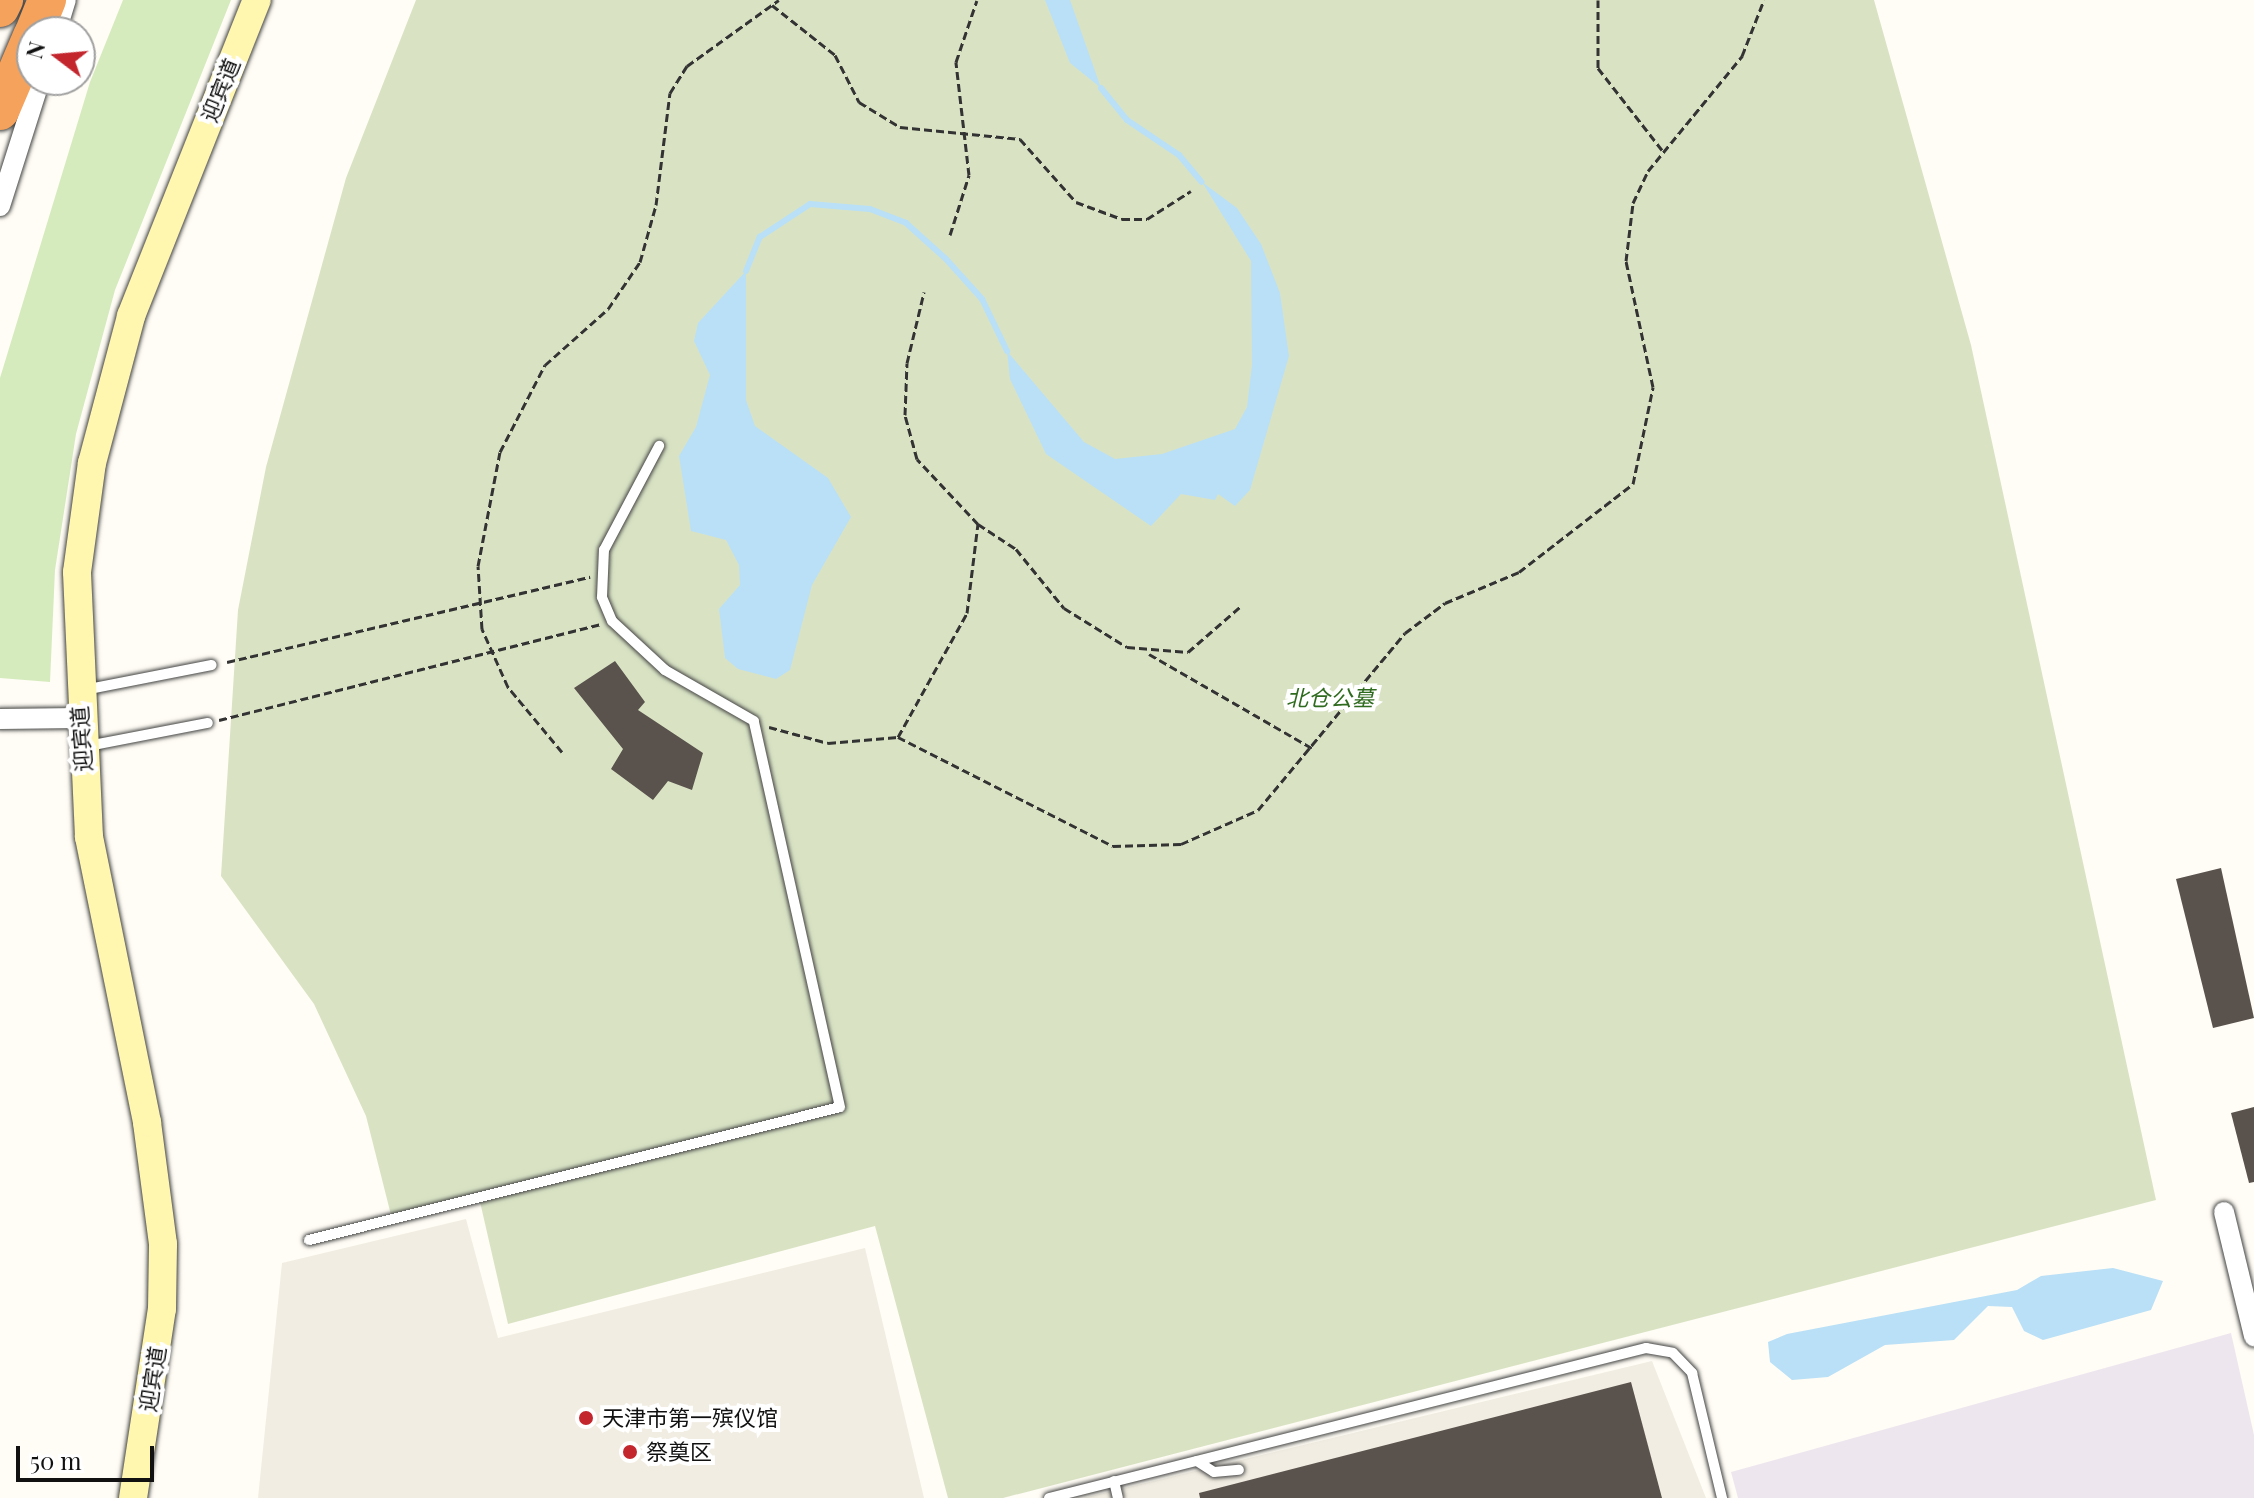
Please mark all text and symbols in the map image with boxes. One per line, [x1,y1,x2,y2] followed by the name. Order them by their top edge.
[16,16,96,96] north arrow
[18,38,51,62] text: N
[195,54,245,126] street label: 迎宾道
[1286,685,1374,711] park label: 北仓公墓
[66,705,96,773] street label: 迎宾道
[134,1344,170,1414] street label: 迎宾道
[602,1405,778,1431] place label: 天津市第一殡仪馆
[577,1409,595,1427] marker: 天津市第一殡仪馆
[20,1430,158,1480] scale bar
[646,1439,712,1465] place label: 祭奠区
[621,1443,639,1461] marker: 祭奠区
[30,1444,82,1476] text: 50 m

